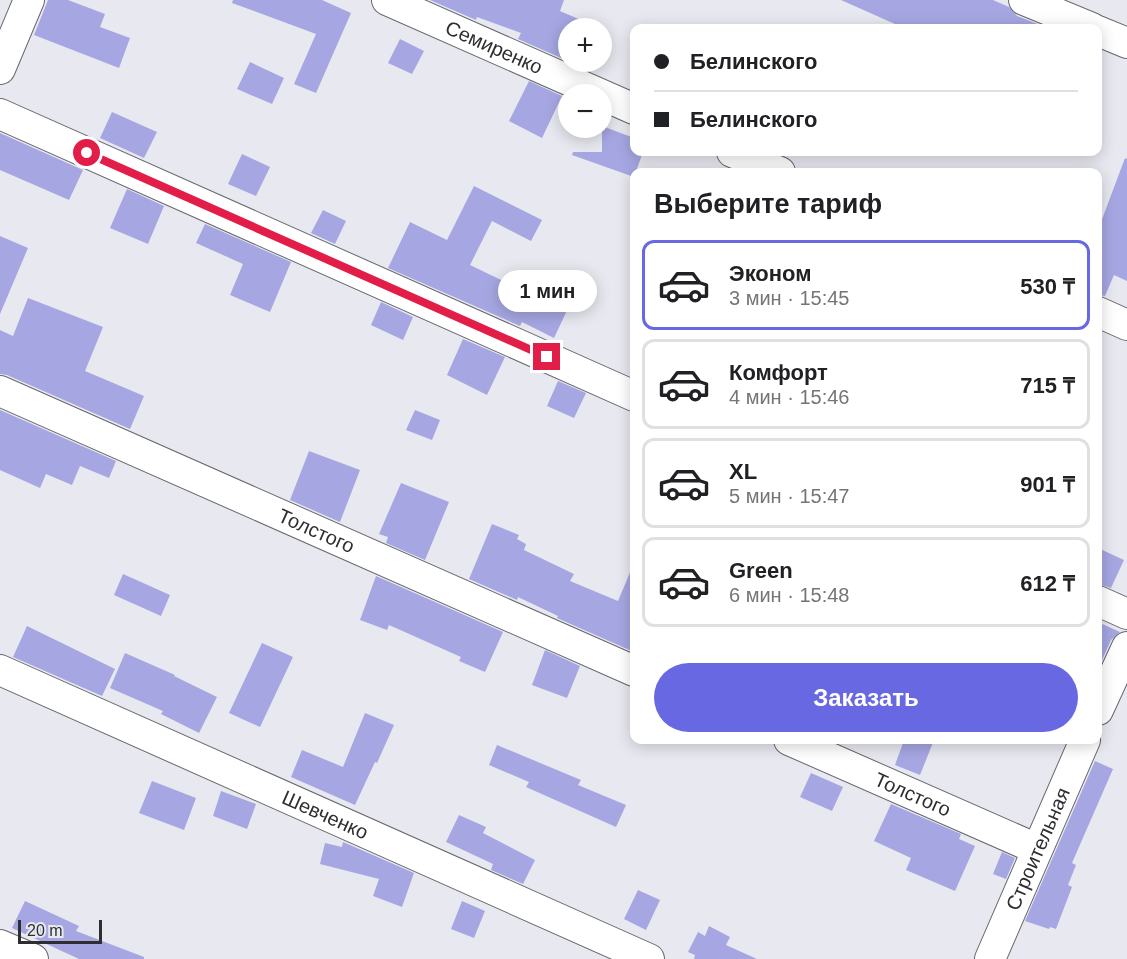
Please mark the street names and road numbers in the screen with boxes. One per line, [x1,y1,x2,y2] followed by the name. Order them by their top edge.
[442,16,546,78] street label: Семиренко
[275,504,358,557] street label: Толстого
[871,768,954,821] street label: Толстого
[1001,784,1074,914] street label: Строительная
[279,786,372,844] street label: Шевченко

